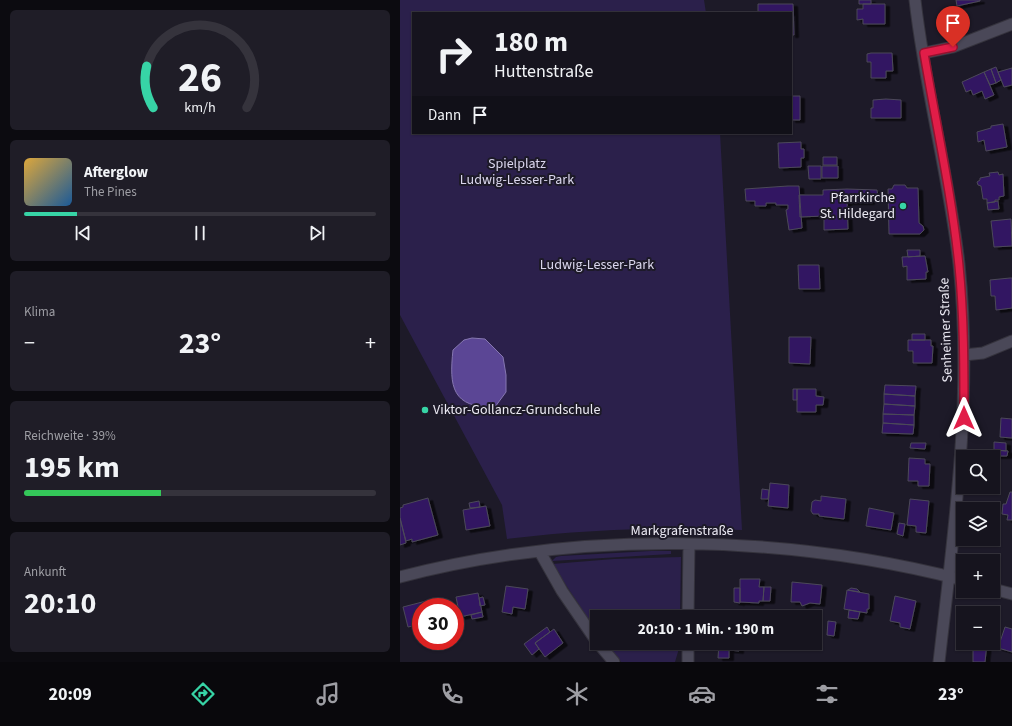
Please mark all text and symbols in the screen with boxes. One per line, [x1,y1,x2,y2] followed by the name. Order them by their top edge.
[936,6,970,47] pin
[942,12,964,34] icon: arrive
[494,22,568,62] text: 180 m
[428,28,480,80] icon: right
[178,48,222,108] text: 26
[494,59,593,84] text: Huttenstraße
[184,97,216,118] text: km/h
[469,104,491,126] icon: arrive
[428,105,461,126] text: Dann
[460,154,574,190] park label: Spielplatz Ludwig-Lesser-Park
[84,162,148,183] text: Afterglow
[84,183,137,201] text: The Pines
[820,188,895,224] place label: Pfarrkirche St. Hildegard
[898,201,908,211] marker: Pfarrkirche St. Hildegard
[72,222,94,244] icon: previous
[189,222,211,244] icon: pause
[306,222,328,244] icon: next
[540,255,654,275] park label: Ludwig-Lesser-Park
[934,277,958,383] street label: Senheimer Straße
[24,303,55,321] text: Klima
[179,322,221,365] text: 23°
[24,327,35,359] text: −
[365,327,376,359] text: +
[943,397,985,439] position arrow
[433,400,600,420] place label: Viktor-Gollancz-Grundschule
[420,405,430,415] marker: Viktor-Gollancz-Grundschule
[24,427,116,445] text: Reichweite · 39%
[24,446,120,489] text: 195 km
[956,450,1000,650] map controls
[956,450,1000,494] button: search
[956,502,1000,546] button: layers
[631,521,734,541] street label: Markgrafenstraße
[956,554,1000,598] button: +
[24,563,66,581] text: Ankunft
[24,582,96,625] text: 20:10
[412,598,464,650] speed limit sign: 30
[956,606,1000,650] button: −
[638,619,774,640] text: 20:10 · 1 Min. · 190 m
[189,680,217,708] icon: directions
[314,680,342,708] icon: music
[438,680,466,708] icon: phone
[563,680,591,708] icon: climate
[688,680,716,708] icon: car
[813,680,841,708] icon: filters
[48,682,92,707] text: 20:09
[938,682,964,707] text: 23°

